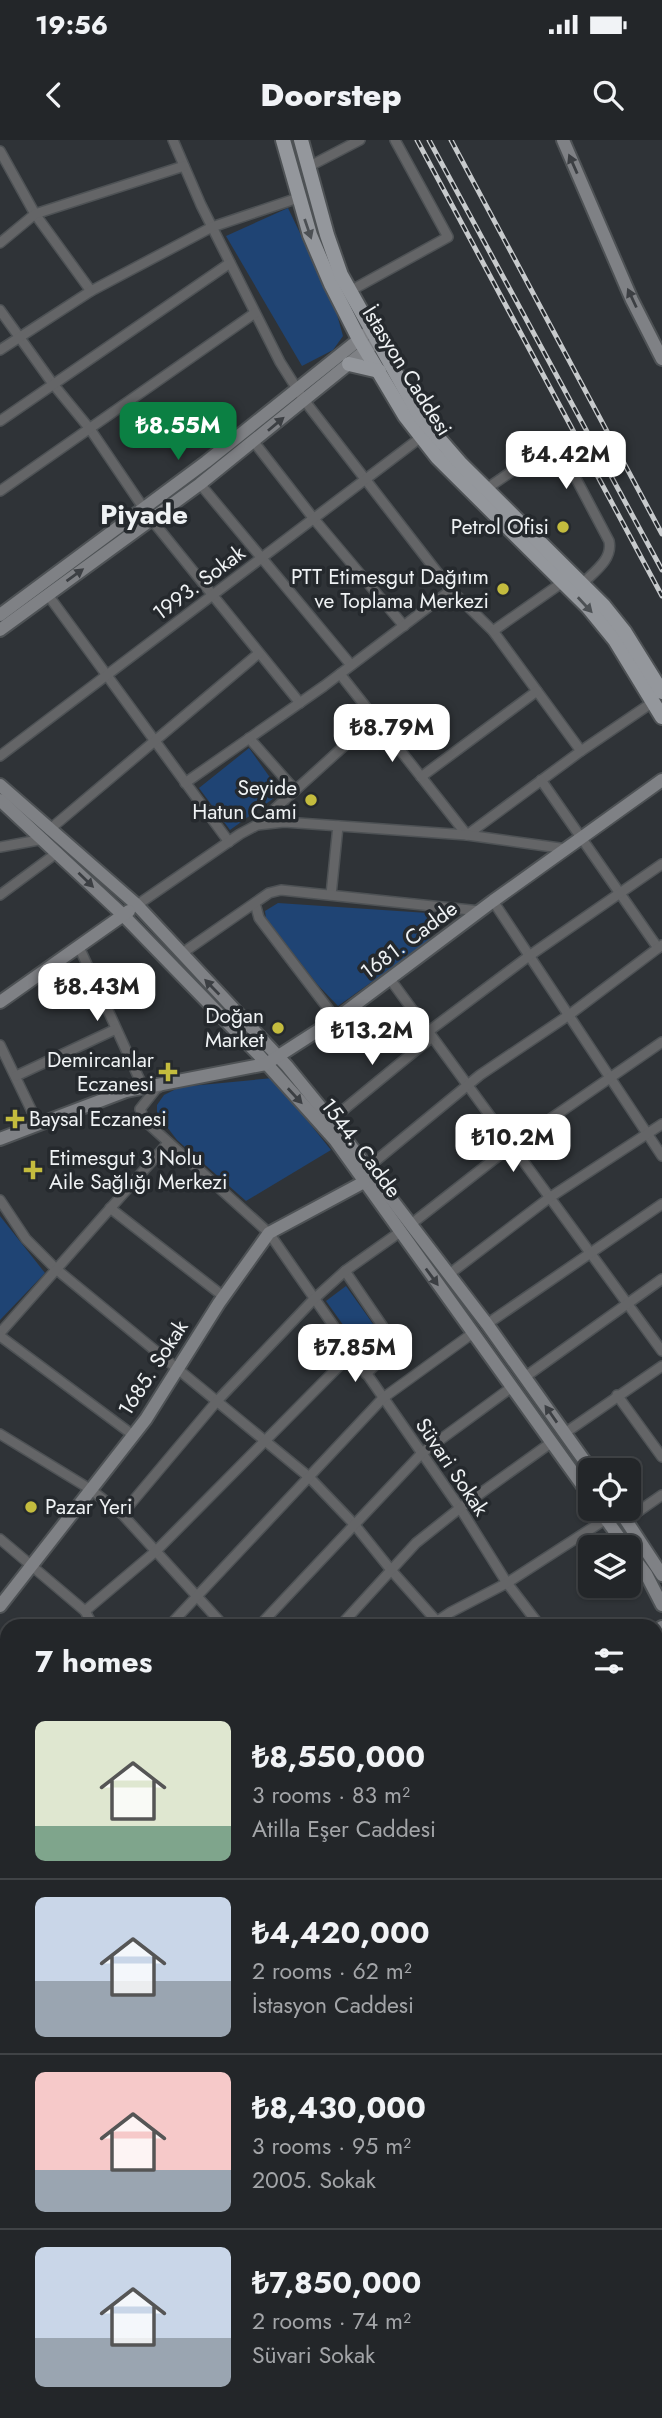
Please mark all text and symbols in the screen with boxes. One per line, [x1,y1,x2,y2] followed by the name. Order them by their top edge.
[35,6,108,44] text: 19:56
[260,72,402,118] text: Doorstep
[35,76,73,114] icon: back
[589,76,627,114] icon: search
[567,154,579,174] one-way arrow
[303,219,314,240] one-way arrow
[626,288,638,308] one-way arrow
[355,300,459,442] street label: İstasyon Caddesi
[121,402,235,462] pin: ₺8.55M
[136,408,220,442] text: ₺8.55M
[267,416,285,431] one-way arrow
[509,432,623,491] pin: ₺4.42M
[522,437,610,471] text: ₺4.42M
[100,494,188,535] district label: Piyade
[451,512,549,542] place label: Petrol Ofisi
[555,519,571,535] marker: Petrol Ofisi
[146,538,252,628] street label: 1993. Sokak
[291,562,489,616] place label: PTT Etimesgut Dağıtım ve Toplama Merkezi
[66,568,84,582] one-way arrow
[495,581,511,597] marker: PTT Etimesgut Dağıtım ve Toplama Merkezi
[577,596,593,613] one-way arrow
[335,704,449,764] pin: ₺8.79M
[350,710,434,744] text: ₺8.79M
[192,773,297,827] place label: Seyide Hatun Cami
[303,792,319,808] marker: Seyide Hatun Cami
[77,871,94,887] one-way arrow
[354,894,464,986] street label: 1681. Cadde
[40,964,154,1023] pin: ₺8.43M
[54,969,140,1003] text: ₺8.43M
[205,979,221,996] one-way arrow
[205,1001,264,1055] place label: Doğan Market
[315,1007,429,1067] pin: ₺13.2M
[331,1013,413,1047] text: ₺13.2M
[270,1020,286,1036] marker: Doğan Market
[47,1045,155,1099] place label: Demircanlar Eczanesi
[160,1064,176,1080] marker: Demircanlar Eczanesi
[287,1087,303,1104] one-way arrow
[314,1092,408,1204] street label: 1544. Cadde
[29,1104,167,1134] place label: Baysal Eczanesi
[7,1111,23,1127] marker: Baysal Eczanesi
[456,1114,570,1174] pin: ₺10.2M
[471,1120,555,1154] text: ₺10.2M
[49,1143,227,1197] place label: Etimesgut 3 Nolu Aile Sağlığı Merkezi
[23,1160,43,1180] marker: Etimesgut 3 Nolu Aile Sağlığı Merkezi
[425,1268,439,1286] one-way arrow
[111,1313,196,1422] street label: 1685. Sokak
[298,1324,412,1384] pin: ₺7.85M
[314,1330,396,1364] text: ₺7.85M
[545,1405,559,1423] one-way arrow
[408,1412,496,1523] street label: Süvari Sokak
[578,1458,641,1598] map controls
[578,1458,641,1521] button: locate
[45,1492,132,1522] place label: Pazar Yeri
[23,1499,39,1515] marker: Pazar Yeri
[578,1535,641,1598] button: layers
[35,1640,152,1683] text: 7 homes
[590,1642,628,1680] icon: filters
[252,1735,425,1778] text: ₺8,550,000
[91,1749,175,1833] icon: home
[252,1778,410,1812] text: 3 rooms · 83 m²
[252,1812,436,1846] text: Atilla Eşer Caddesi
[252,1911,430,1954] text: ₺4,420,000
[91,1925,175,2009] icon: home
[252,1954,412,1988] text: 2 rooms · 62 m²
[252,1988,414,2022] text: İstasyon Caddesi
[252,2086,426,2129] text: ₺8,430,000
[91,2100,175,2184] icon: home
[252,2129,411,2163] text: 3 rooms · 95 m²
[252,2163,376,2197] text: 2005. Sokak
[252,2261,421,2304] text: ₺7,850,000
[91,2275,175,2359] icon: home
[252,2304,411,2338] text: 2 rooms · 74 m²
[252,2338,375,2372] text: Süvari Sokak

